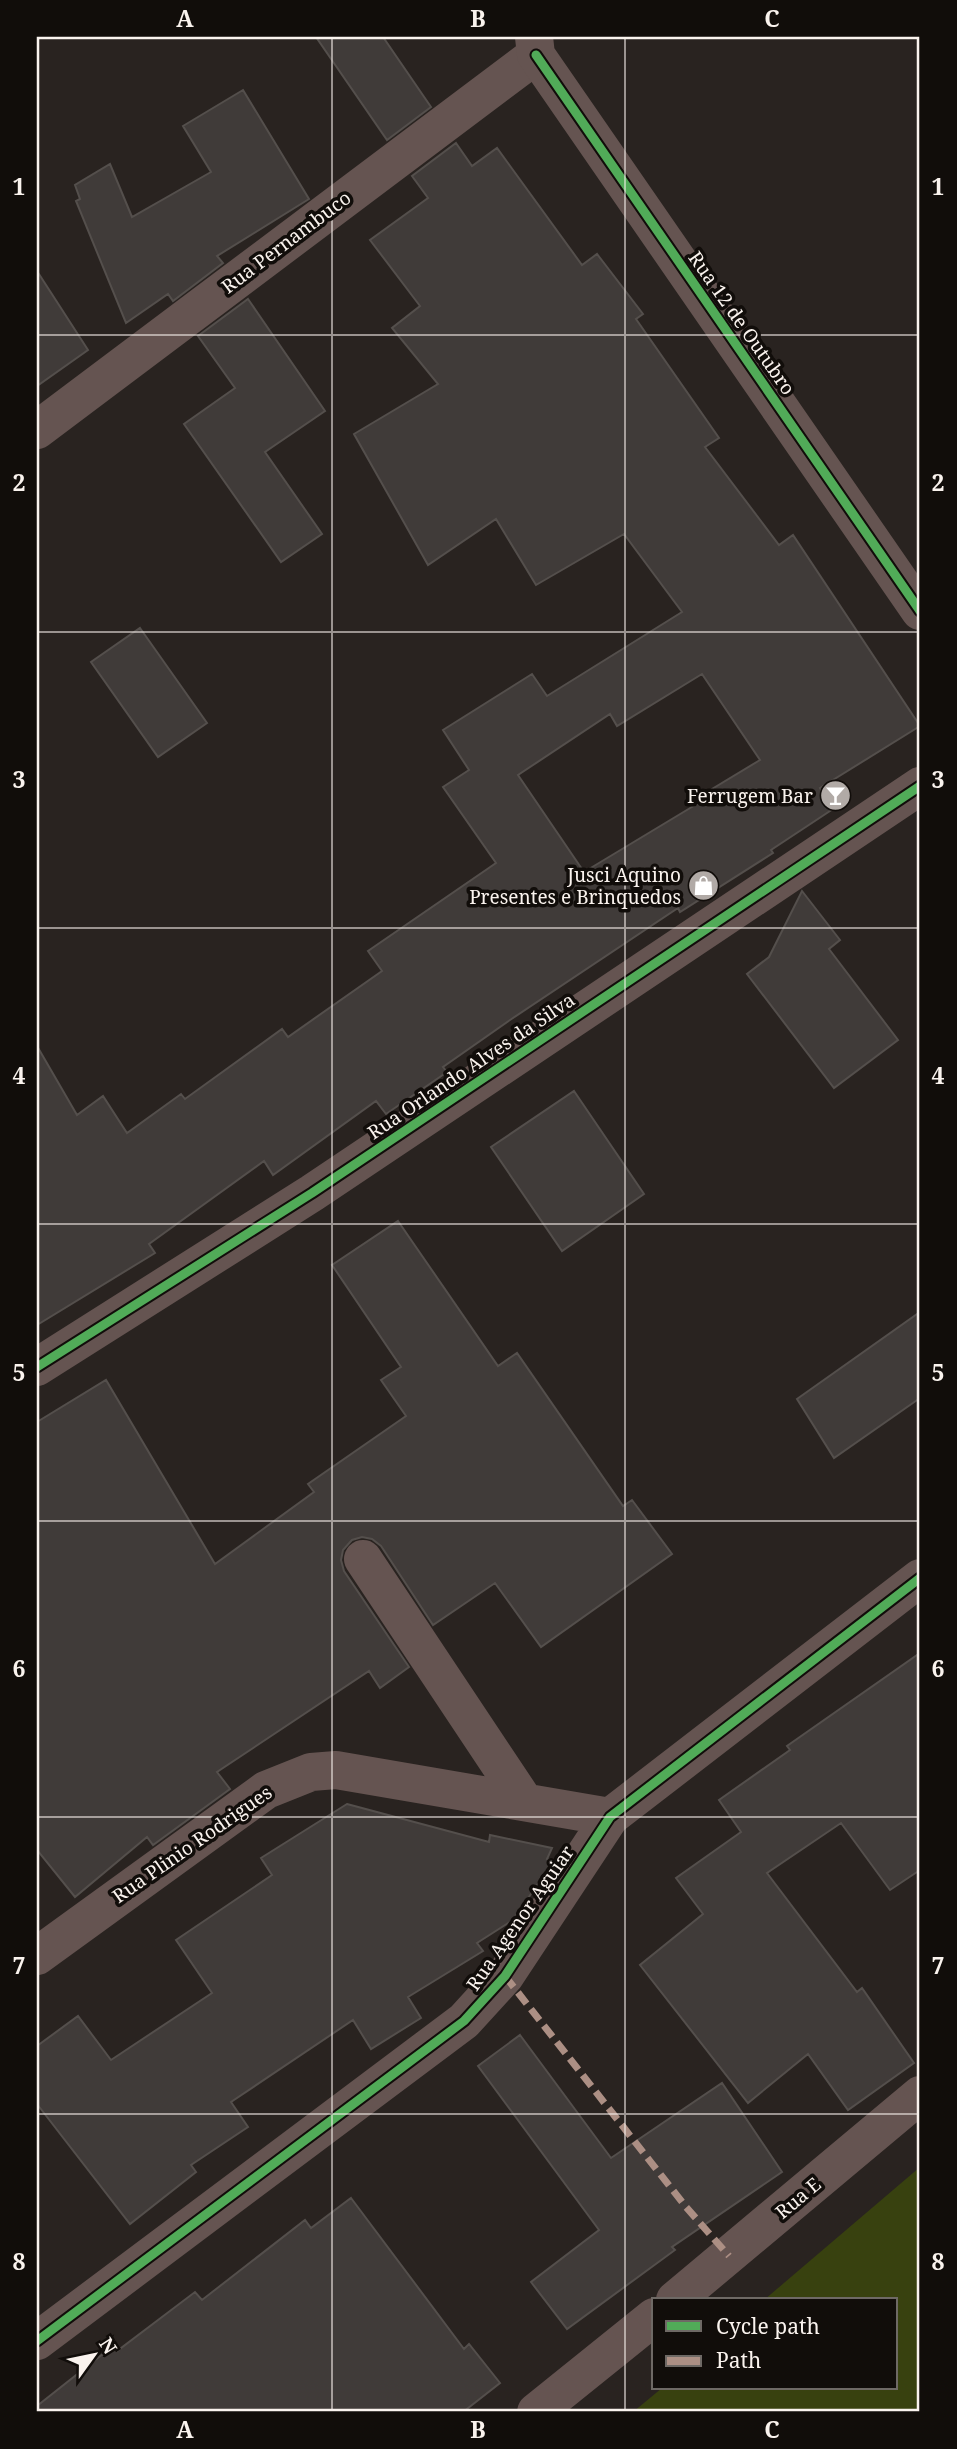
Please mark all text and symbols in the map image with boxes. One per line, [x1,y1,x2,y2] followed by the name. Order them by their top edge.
[176,2,194,34] text: A
[470,2,486,34] text: B
[764,2,780,34] text: C
[13,170,26,202] text: 1
[932,170,945,202] text: 1
[216,185,356,299] street label: Rua Pernambuco
[683,246,801,400] street label: Rua 12 de Outubro
[13,466,26,498] text: 2
[932,466,945,498] text: 2
[13,763,26,795] text: 3
[932,763,945,795] text: 3
[819,779,853,813] bar icon: Ferrugem Bar
[687,783,813,809] place label: Ferrugem Bar
[469,862,681,910] place label: Jusci Aquino Presentes e Brinquedos
[687,869,721,903] shop icon: Jusci Aquino Presentes e Brinquedos
[362,987,580,1145] street label: Rua Orlando Alves da Silva
[13,1059,26,1091] text: 4
[932,1059,945,1091] text: 4
[13,1356,26,1388] text: 5
[932,1356,945,1388] text: 5
[13,1652,26,1684] text: 6
[932,1652,945,1684] text: 6
[107,1779,277,1909] street label: Rua Plinio Rodrigues
[460,1840,580,1996] street label: Rua Agenor Aguiar
[13,1949,26,1981] text: 7
[932,1949,945,1981] text: 7
[770,2171,826,2225] street label: Rua E
[13,2245,26,2277] text: 8
[932,2245,945,2277] text: 8
[652,2298,898,2390] legend
[716,2312,820,2340] text: Cycle path
[60,2320,130,2390] north arrow
[93,2332,123,2359] text: N
[716,2346,761,2374] text: Path
[176,2413,194,2445] text: A
[470,2413,486,2445] text: B
[764,2413,780,2445] text: C

